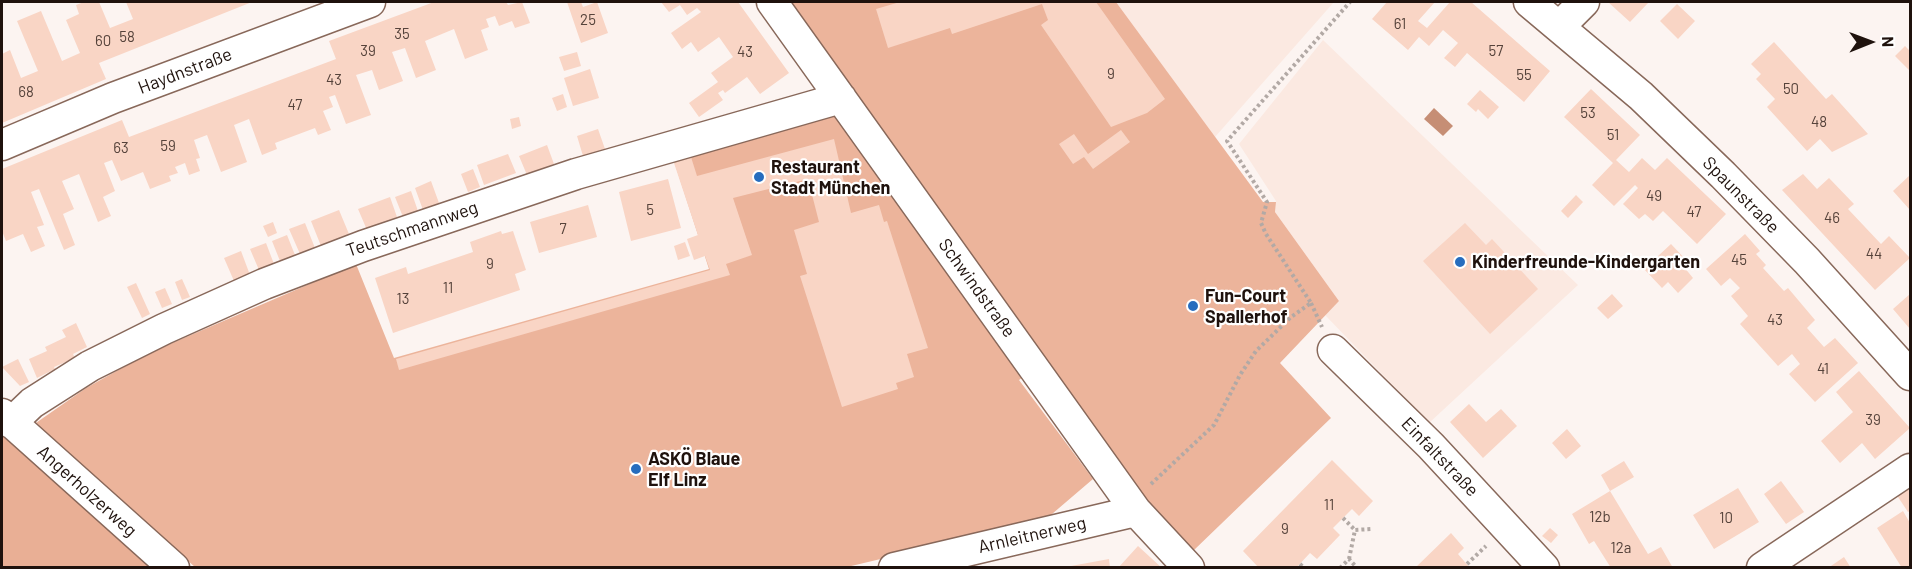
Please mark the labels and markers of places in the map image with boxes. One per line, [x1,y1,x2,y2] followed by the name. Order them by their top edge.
[771,156,890,198] place label: Restaurant Stadt München
[752,170,766,184] marker: Restaurant Stadt München
[1472,251,1700,273] place label: Kinderfreunde-Kindergarten
[1453,255,1467,269] marker: Kinderfreunde-Kindergarten
[1205,285,1287,328] place label: Fun-Court Spallerhof
[1186,299,1200,313] marker: Fun-Court Spallerhof
[648,448,740,490] place label: ASKÖ Blaue Elf Linz
[629,462,643,476] marker: ASKÖ Blaue Elf Linz

